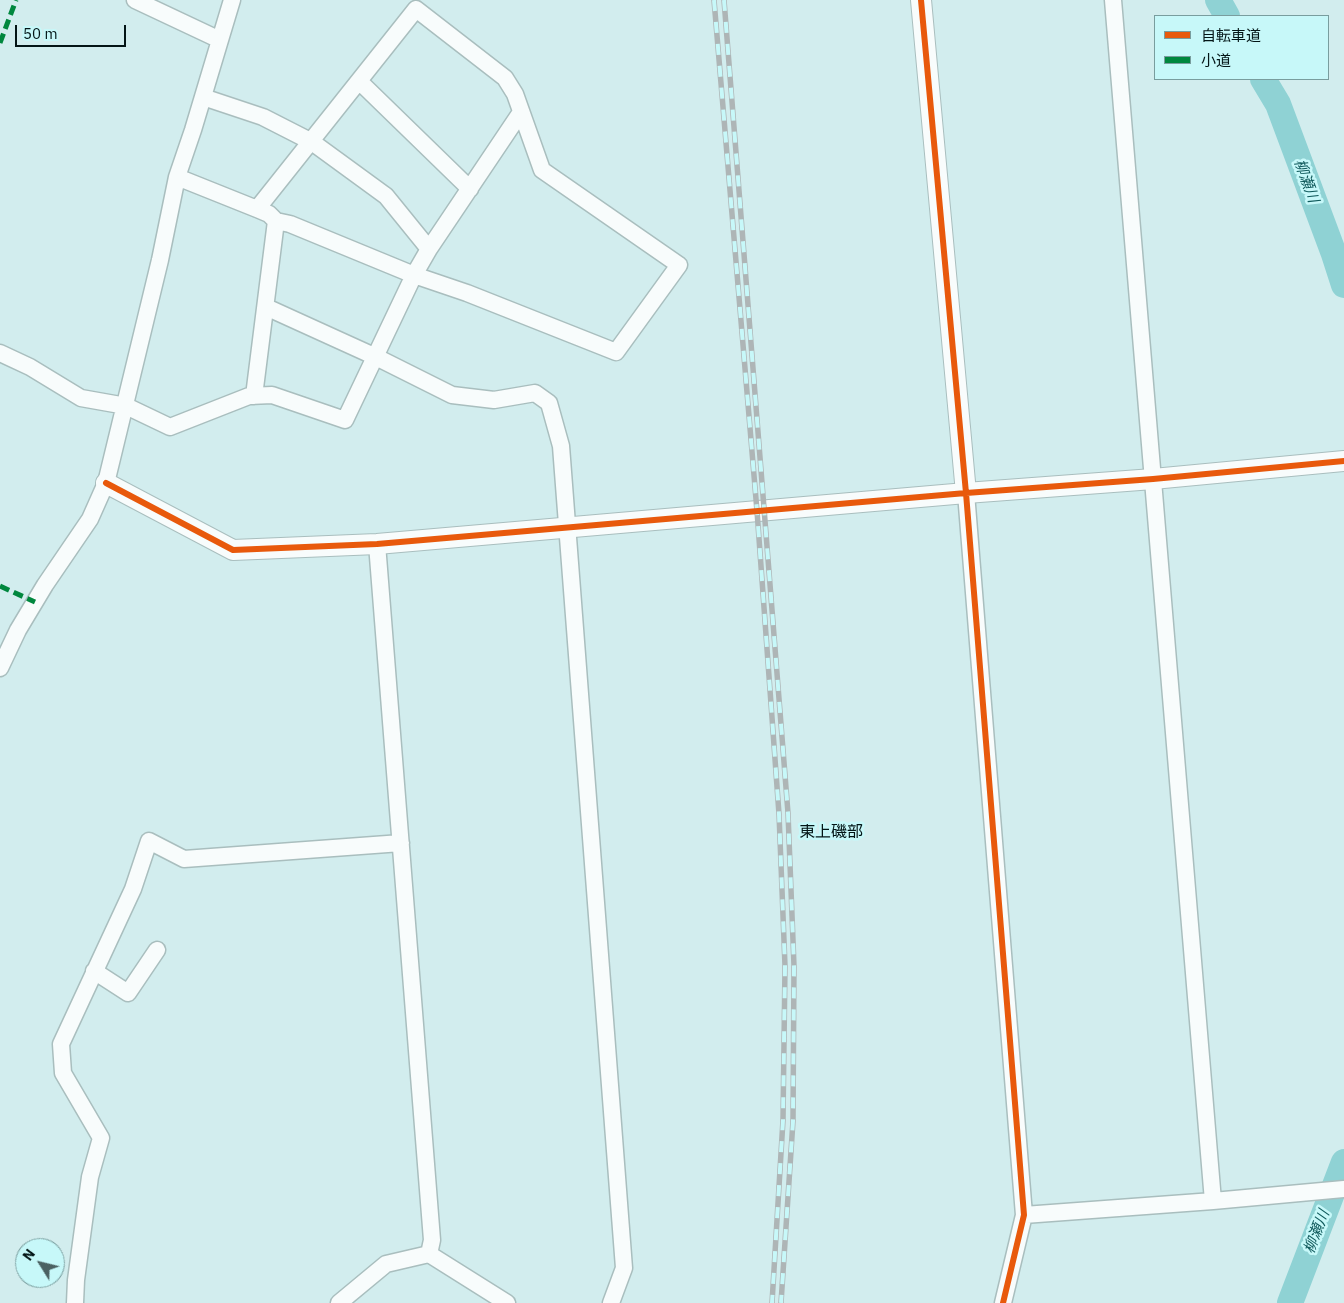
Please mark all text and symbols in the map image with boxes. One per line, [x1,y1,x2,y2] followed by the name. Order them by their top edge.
[18,15,129,47] scale bar
[1154,15,1329,80] legend
[23,24,58,43] text: 50 m
[1201,26,1261,45] text: 自転車道
[1201,51,1231,70] text: 小道
[1290,157,1322,205] water label: 柳瀬川
[799,822,863,842] district label: 東上磯部
[1301,1208,1333,1256] water label: 柳瀬川
[15,1238,65,1288] north arrow
[18,1245,39,1264] text: N

